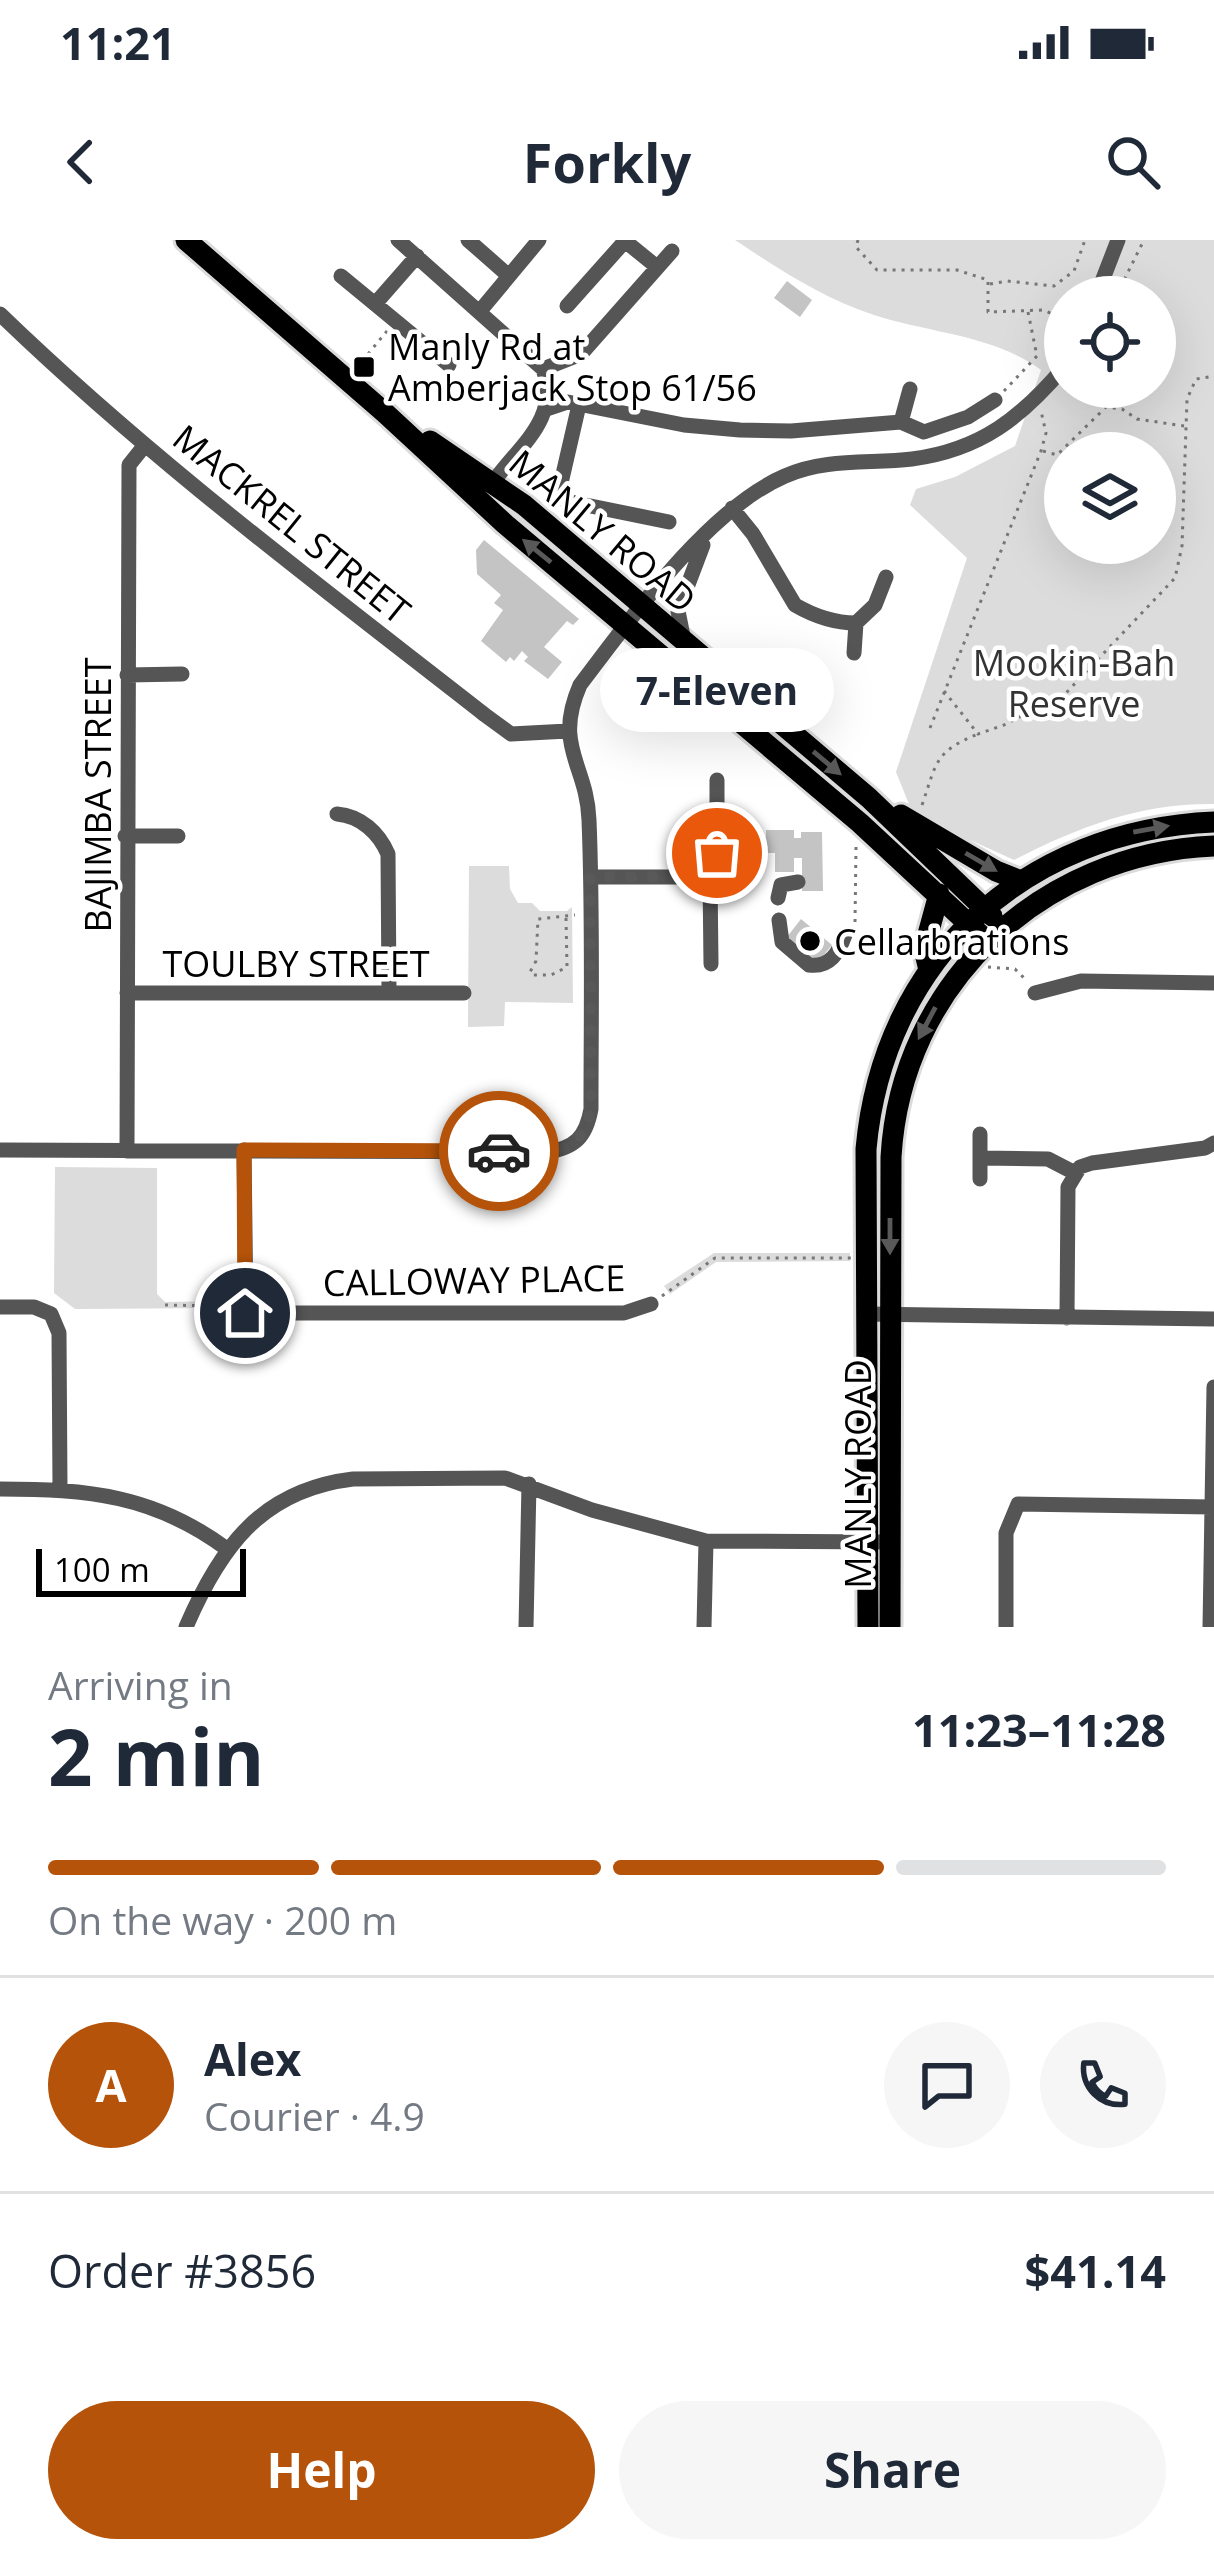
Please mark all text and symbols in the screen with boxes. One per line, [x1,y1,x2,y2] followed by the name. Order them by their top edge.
[60,12,176,73] text: 11:21
[523,125,691,199] text: Forkly
[48,129,114,195] icon: back
[1100,129,1166,195] icon: search
[1044,276,1176,564] map controls
[1044,276,1176,408] button: locate
[388,322,757,412] place label: Manly Rd at Amberjack Stop 61/56
[351,354,377,380] marker: Manly Rd at Amberjack Stop 61/56
[163,413,421,635] street label: MACKREL STREET
[1044,432,1176,564] button: layers
[499,438,707,624] street label: MANLY ROAD
[522,538,552,564] one-way arrow
[973,638,1175,728] park label: Mookin-Bah Reserve
[600,649,834,733] callout: 7-Eleven
[73,657,122,933] street label: BAJIMBA STREET
[636,663,798,716] text: 7-Eleven
[812,749,842,775] one-way arrow
[666,802,768,904] pin
[1133,819,1170,838] one-way arrow
[684,820,750,886] icon: bag
[964,850,997,871] one-way arrow
[834,917,1069,966] place label: Cellarbrations
[797,928,823,954] marker: Cellarbrations
[162,939,430,988] street label: TOULBY STREET
[917,1005,938,1040] one-way arrow
[439,1091,559,1211] courier
[466,1118,532,1184] icon: car
[880,1218,900,1256] one-way arrow
[322,1253,626,1307] street label: CALLOWAY PLACE
[194,1262,296,1364] pin
[212,1280,278,1346] icon: home
[833,1359,882,1589] street label: MANLY ROAD
[36,1543,246,1596] scale bar
[54,1547,150,1592] text: 100 m
[48,1658,233,1711] text: Arriving in
[912,1699,1166,1760] text: 11:23–11:28
[48,1703,265,1809] text: 2 min
[48,1893,397,1946] text: On the way · 200 m
[884,2022,1010,2148] button: chat
[1040,2022,1166,2148] button: phone
[204,2028,301,2089] text: Alex
[95,2054,127,2115] text: A
[204,2089,425,2142] text: Courier · 4.9
[48,2240,316,2301] text: Order #3856
[1025,2240,1166,2301] text: $41.14
[48,2401,595,2539] button: Help
[619,2401,1166,2539] button: Share

